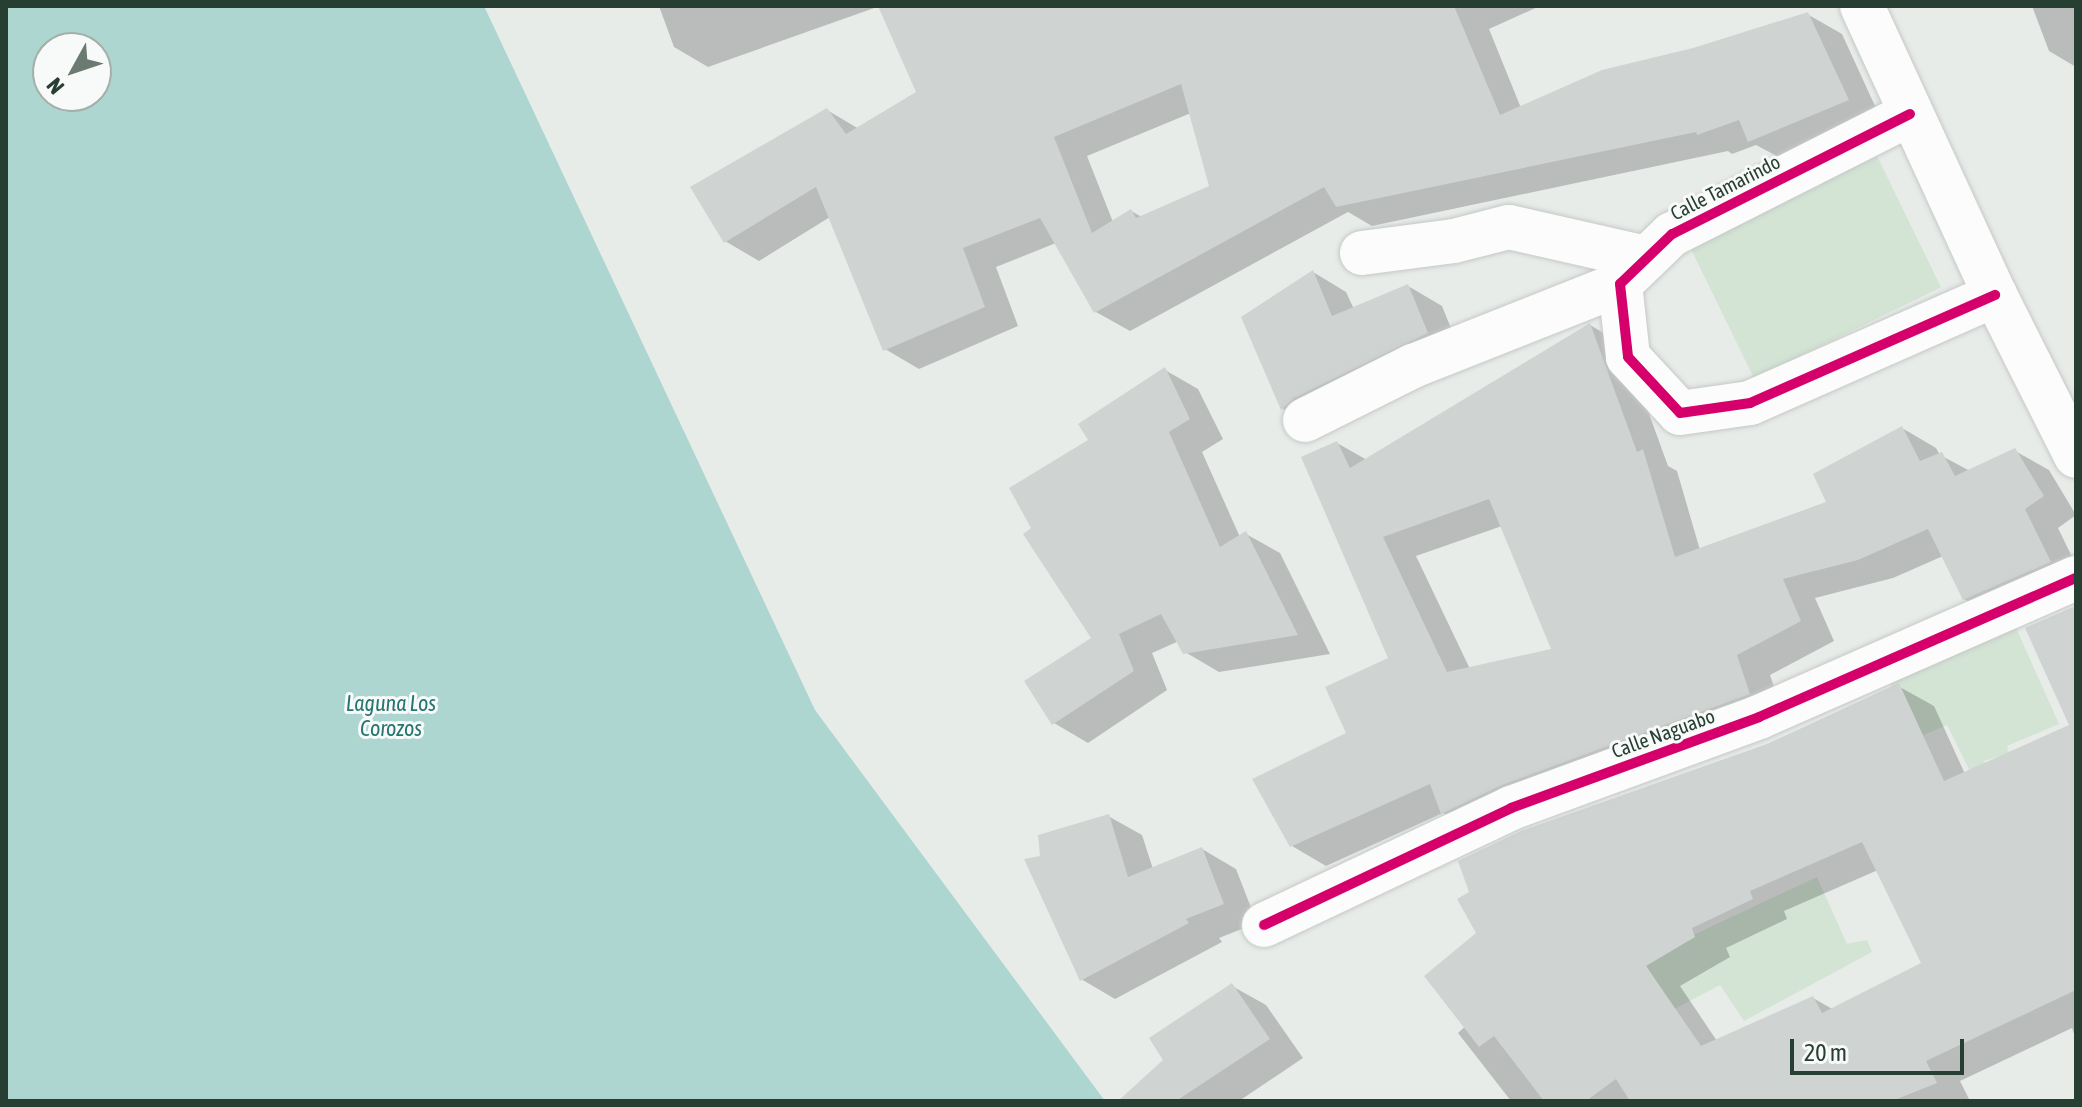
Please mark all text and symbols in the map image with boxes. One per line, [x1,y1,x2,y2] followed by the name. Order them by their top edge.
[32,32,112,112] north arrow
[41,73,69,99] text: N
[1666,149,1784,225] street label: Calle Tamarindo
[346,690,436,742] water label: Laguna Los Corozos
[1608,703,1718,763] street label: Calle Naguabo
[1794,1023,1968,1073] scale bar
[1804,1039,1847,1066] text: 20 m

